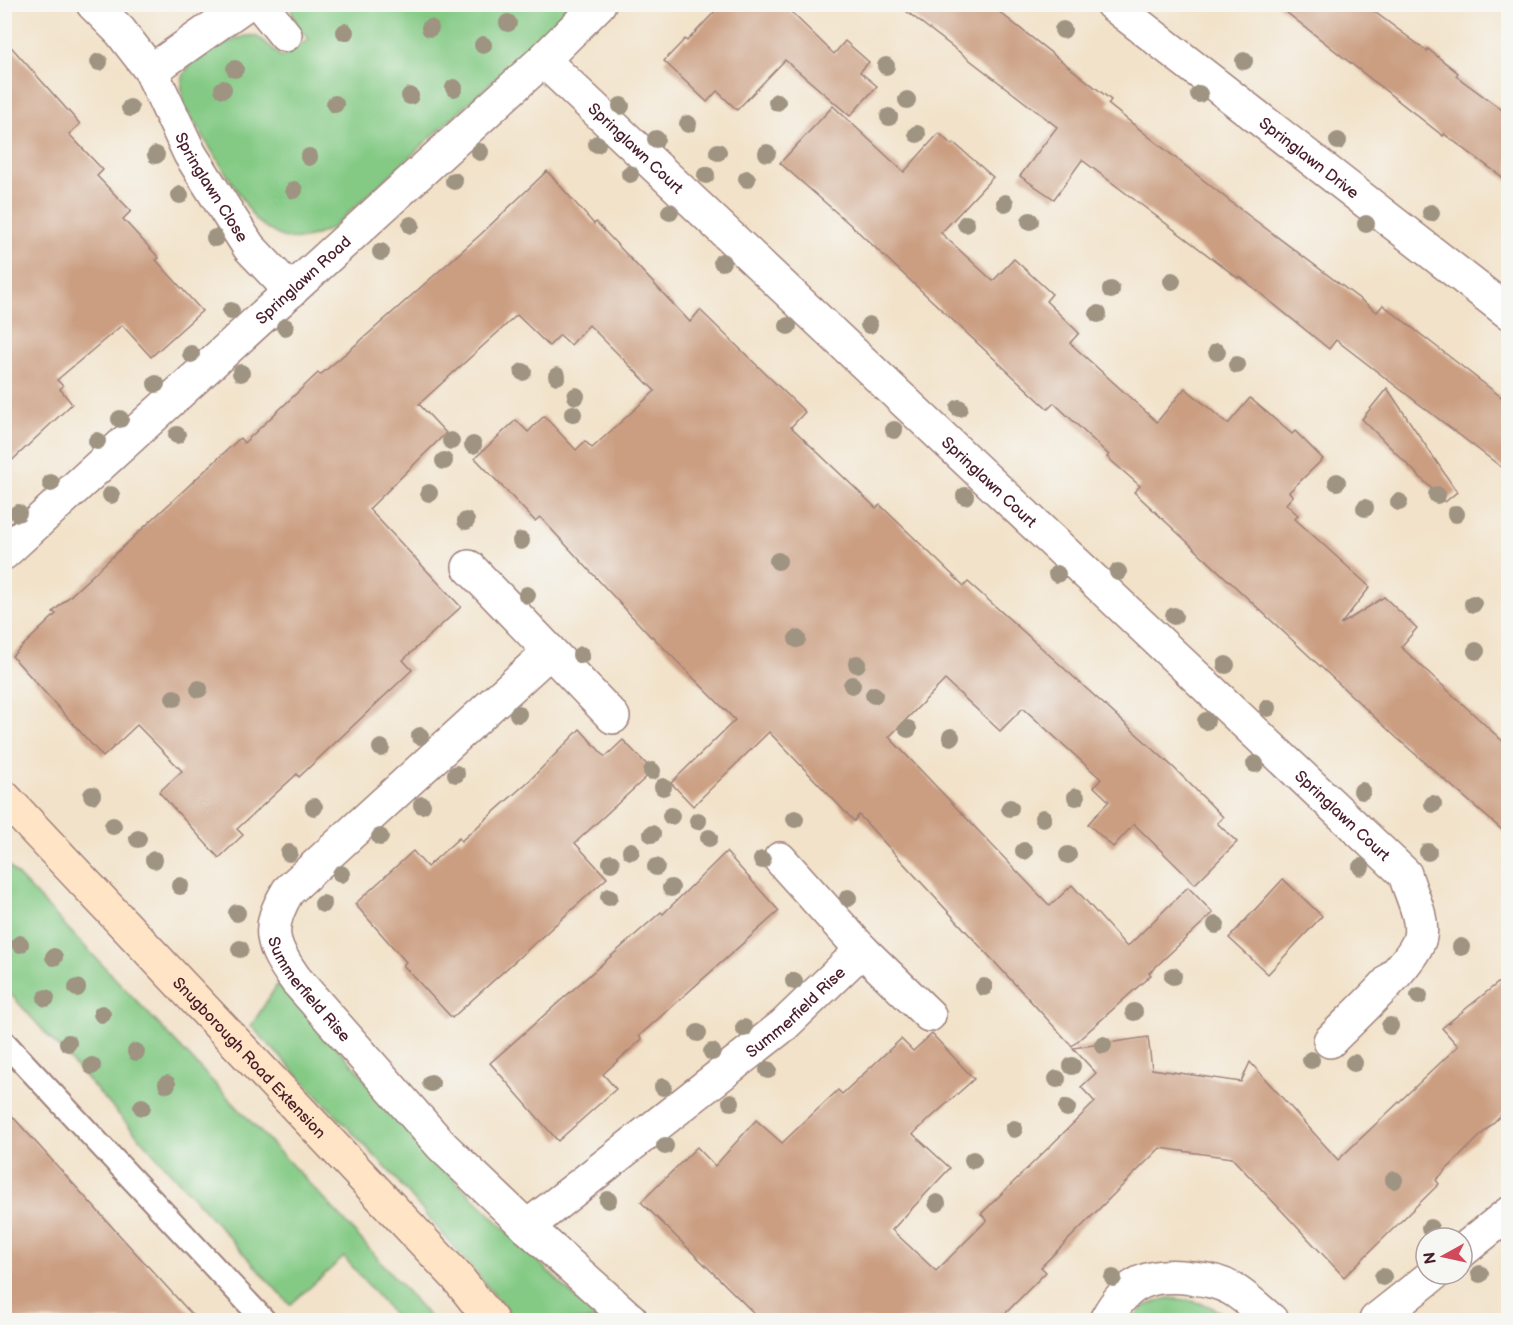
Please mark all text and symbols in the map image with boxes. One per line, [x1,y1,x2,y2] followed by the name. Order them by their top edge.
[584,100,687,198] street label: Springlawn Court
[1255,114,1362,204] street label: Springlawn Drive
[170,130,252,246] street label: Springlawn Close
[252,233,355,329] street label: Springlawn Road
[937,433,1040,532] street label: Springlawn Court
[1290,767,1393,866] street label: Springlawn Court
[263,935,354,1047] street label: Summerfield Rise
[743,963,850,1062] street label: Summerfield Rise
[168,974,329,1143] street label: Snugborough Road Extension
[1414,1226,1474,1286] north arrow
[1420,1251,1441,1265] text: N

